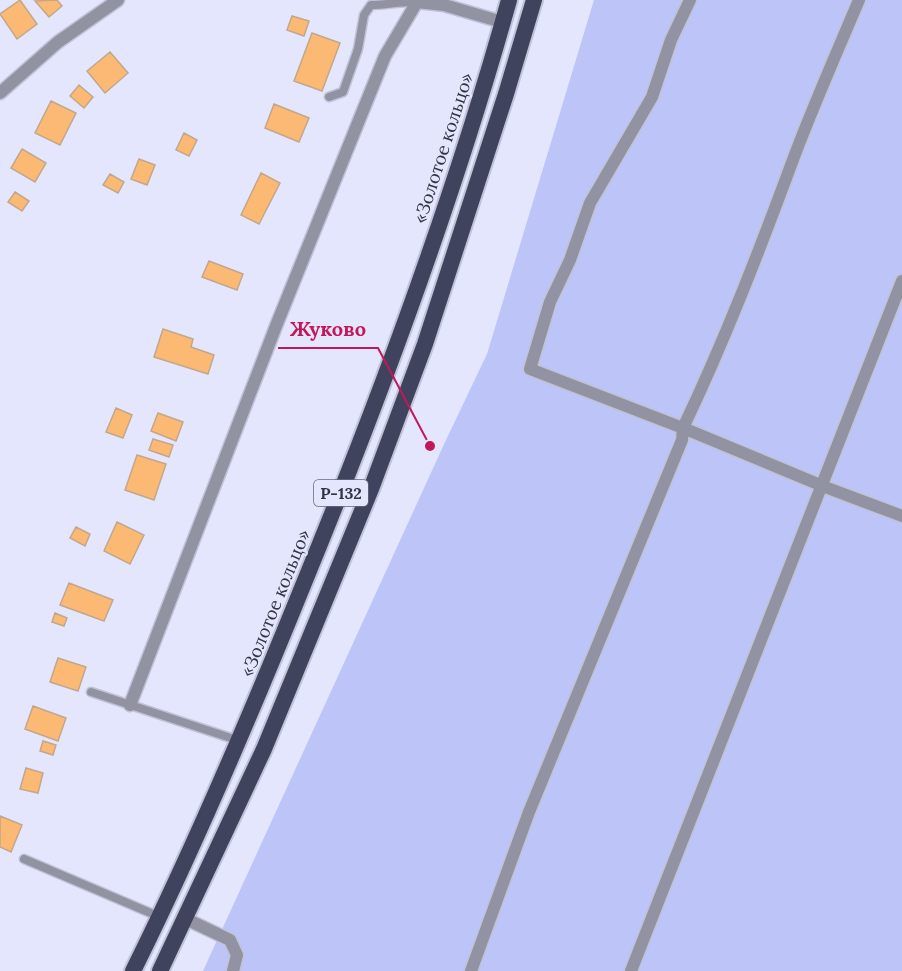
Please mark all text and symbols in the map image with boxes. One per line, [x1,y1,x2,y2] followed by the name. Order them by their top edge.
[408,70,478,226] street label: «Золотое кольцо»
[278,310,378,348] callout: Жуково
[290,316,366,341] text: Жуково
[314,480,368,506] road number: Р-132
[235,526,315,680] street label: «Золотое кольцо»

